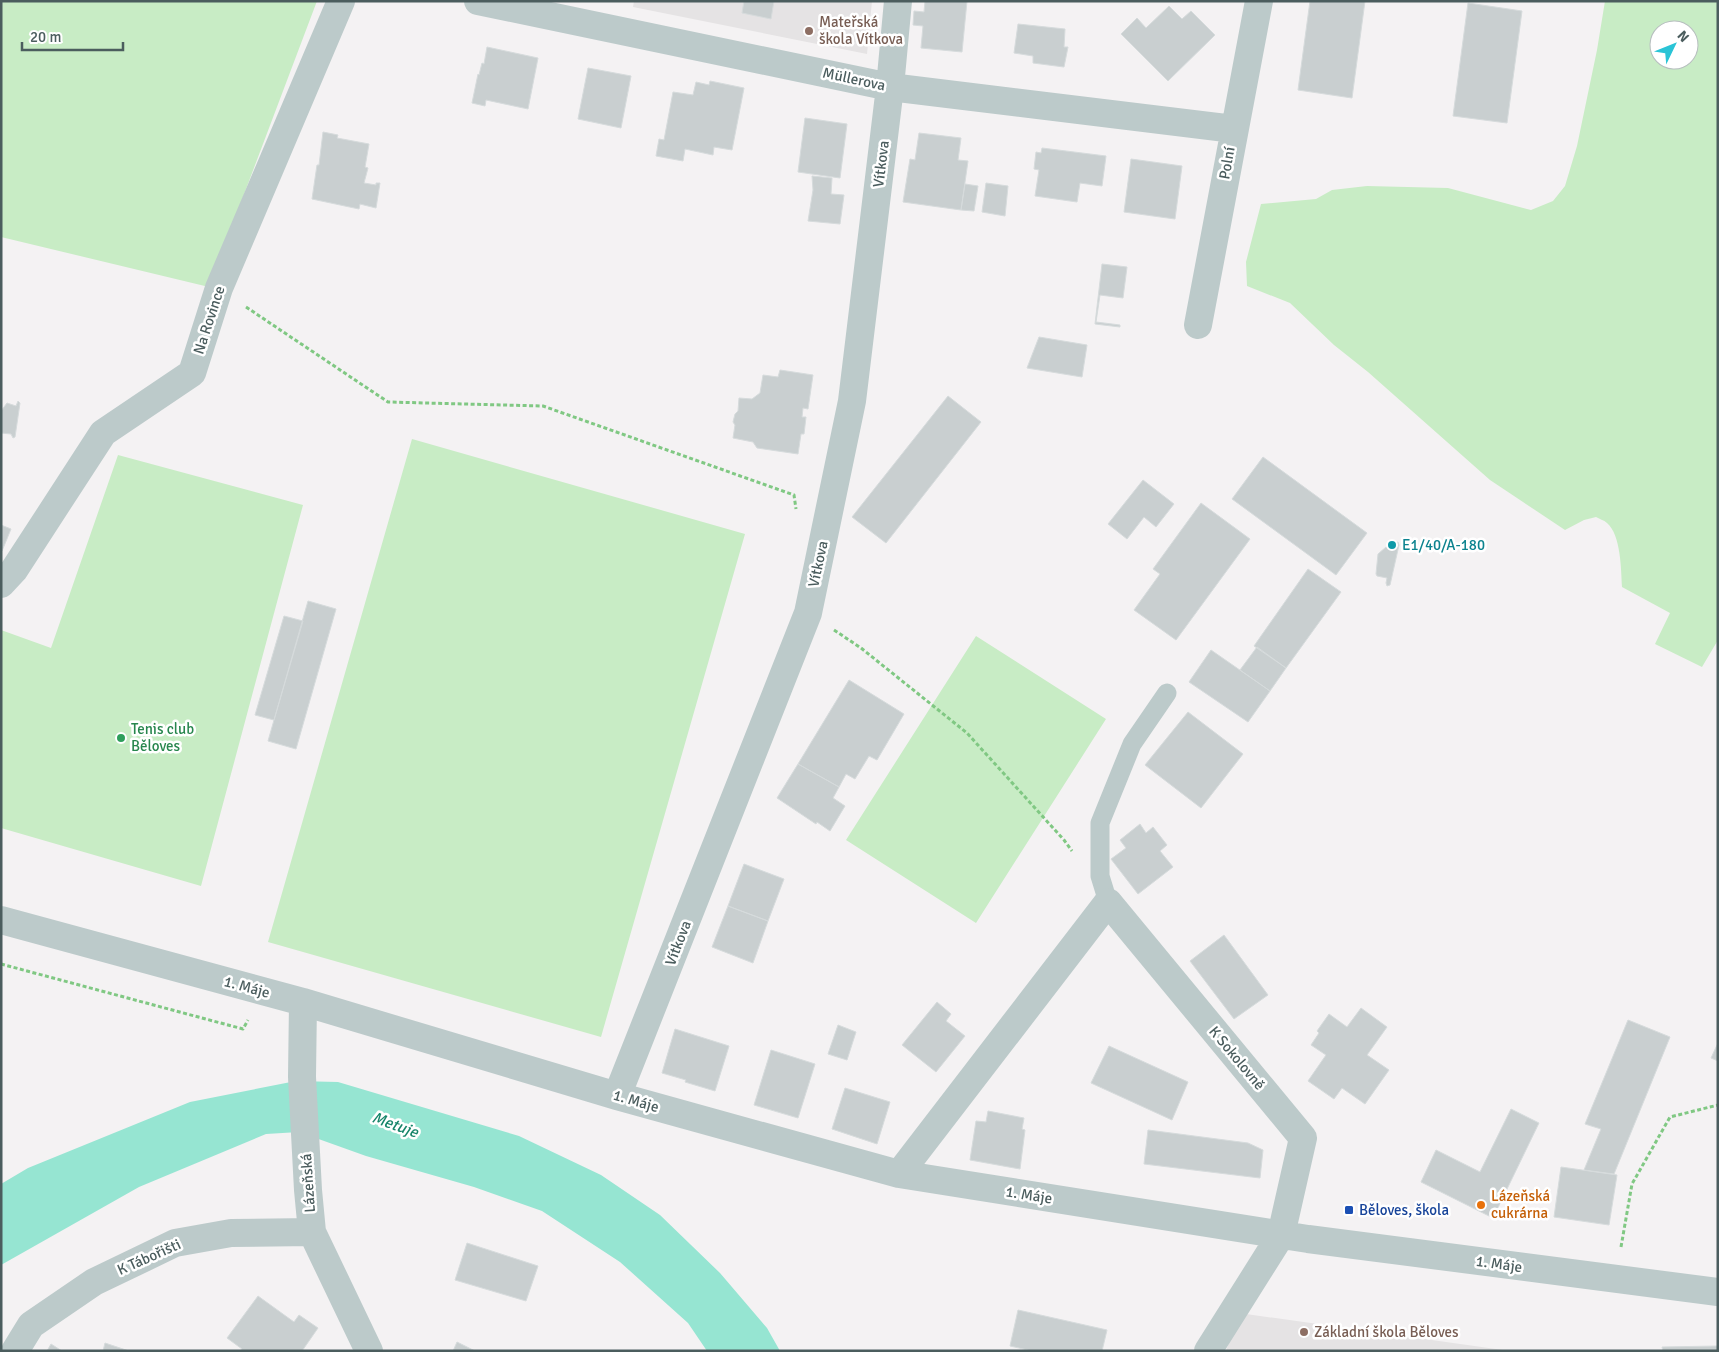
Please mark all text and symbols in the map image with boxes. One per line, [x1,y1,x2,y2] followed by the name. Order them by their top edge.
[819,13,903,48] place label: Mateřská škola Vítkova
[22,20,124,52] scale bar
[1649,20,1699,70] north arrow
[803,25,815,37] marker: Mateřská škola Vítkova
[1674,27,1693,46] text: N
[30,28,61,46] text: 20 m
[821,64,887,94] street label: Müllerova
[869,140,893,188] street label: Vítkova
[1215,145,1239,181] street label: Polní
[189,283,229,357] street label: Na Rovince
[1402,536,1485,554] place label: E1/40/A-180
[804,539,832,589] street label: Vítkova
[1386,539,1398,551] marker: E1/40/A-180
[131,720,194,755] place label: Tenis club Běloves
[115,732,127,744] marker: Tenis club Běloves
[661,918,695,968] street label: Vítkova
[222,972,272,1002] street label: 1. Máje
[1205,1022,1269,1094] street label: K Sokolovně
[611,1086,661,1116] street label: 1. Máje
[369,1107,422,1143] water label: Metuje
[297,1153,319,1213] street label: Lázeňská
[1004,1182,1054,1208] street label: 1. Máje
[1491,1187,1550,1222] place label: Lázeňská cukrárna
[1475,1199,1487,1211] marker: Lázeňská cukrárna
[1359,1201,1449,1219] place label: Běloves, škola
[1343,1204,1355,1216] marker: Běloves, škola
[114,1235,184,1279] street label: K Tábořišti
[1475,1252,1523,1276] street label: 1. Máje
[1314,1323,1459,1341] place label: Základní škola Běloves
[1298,1326,1310,1338] marker: Základní škola Běloves

